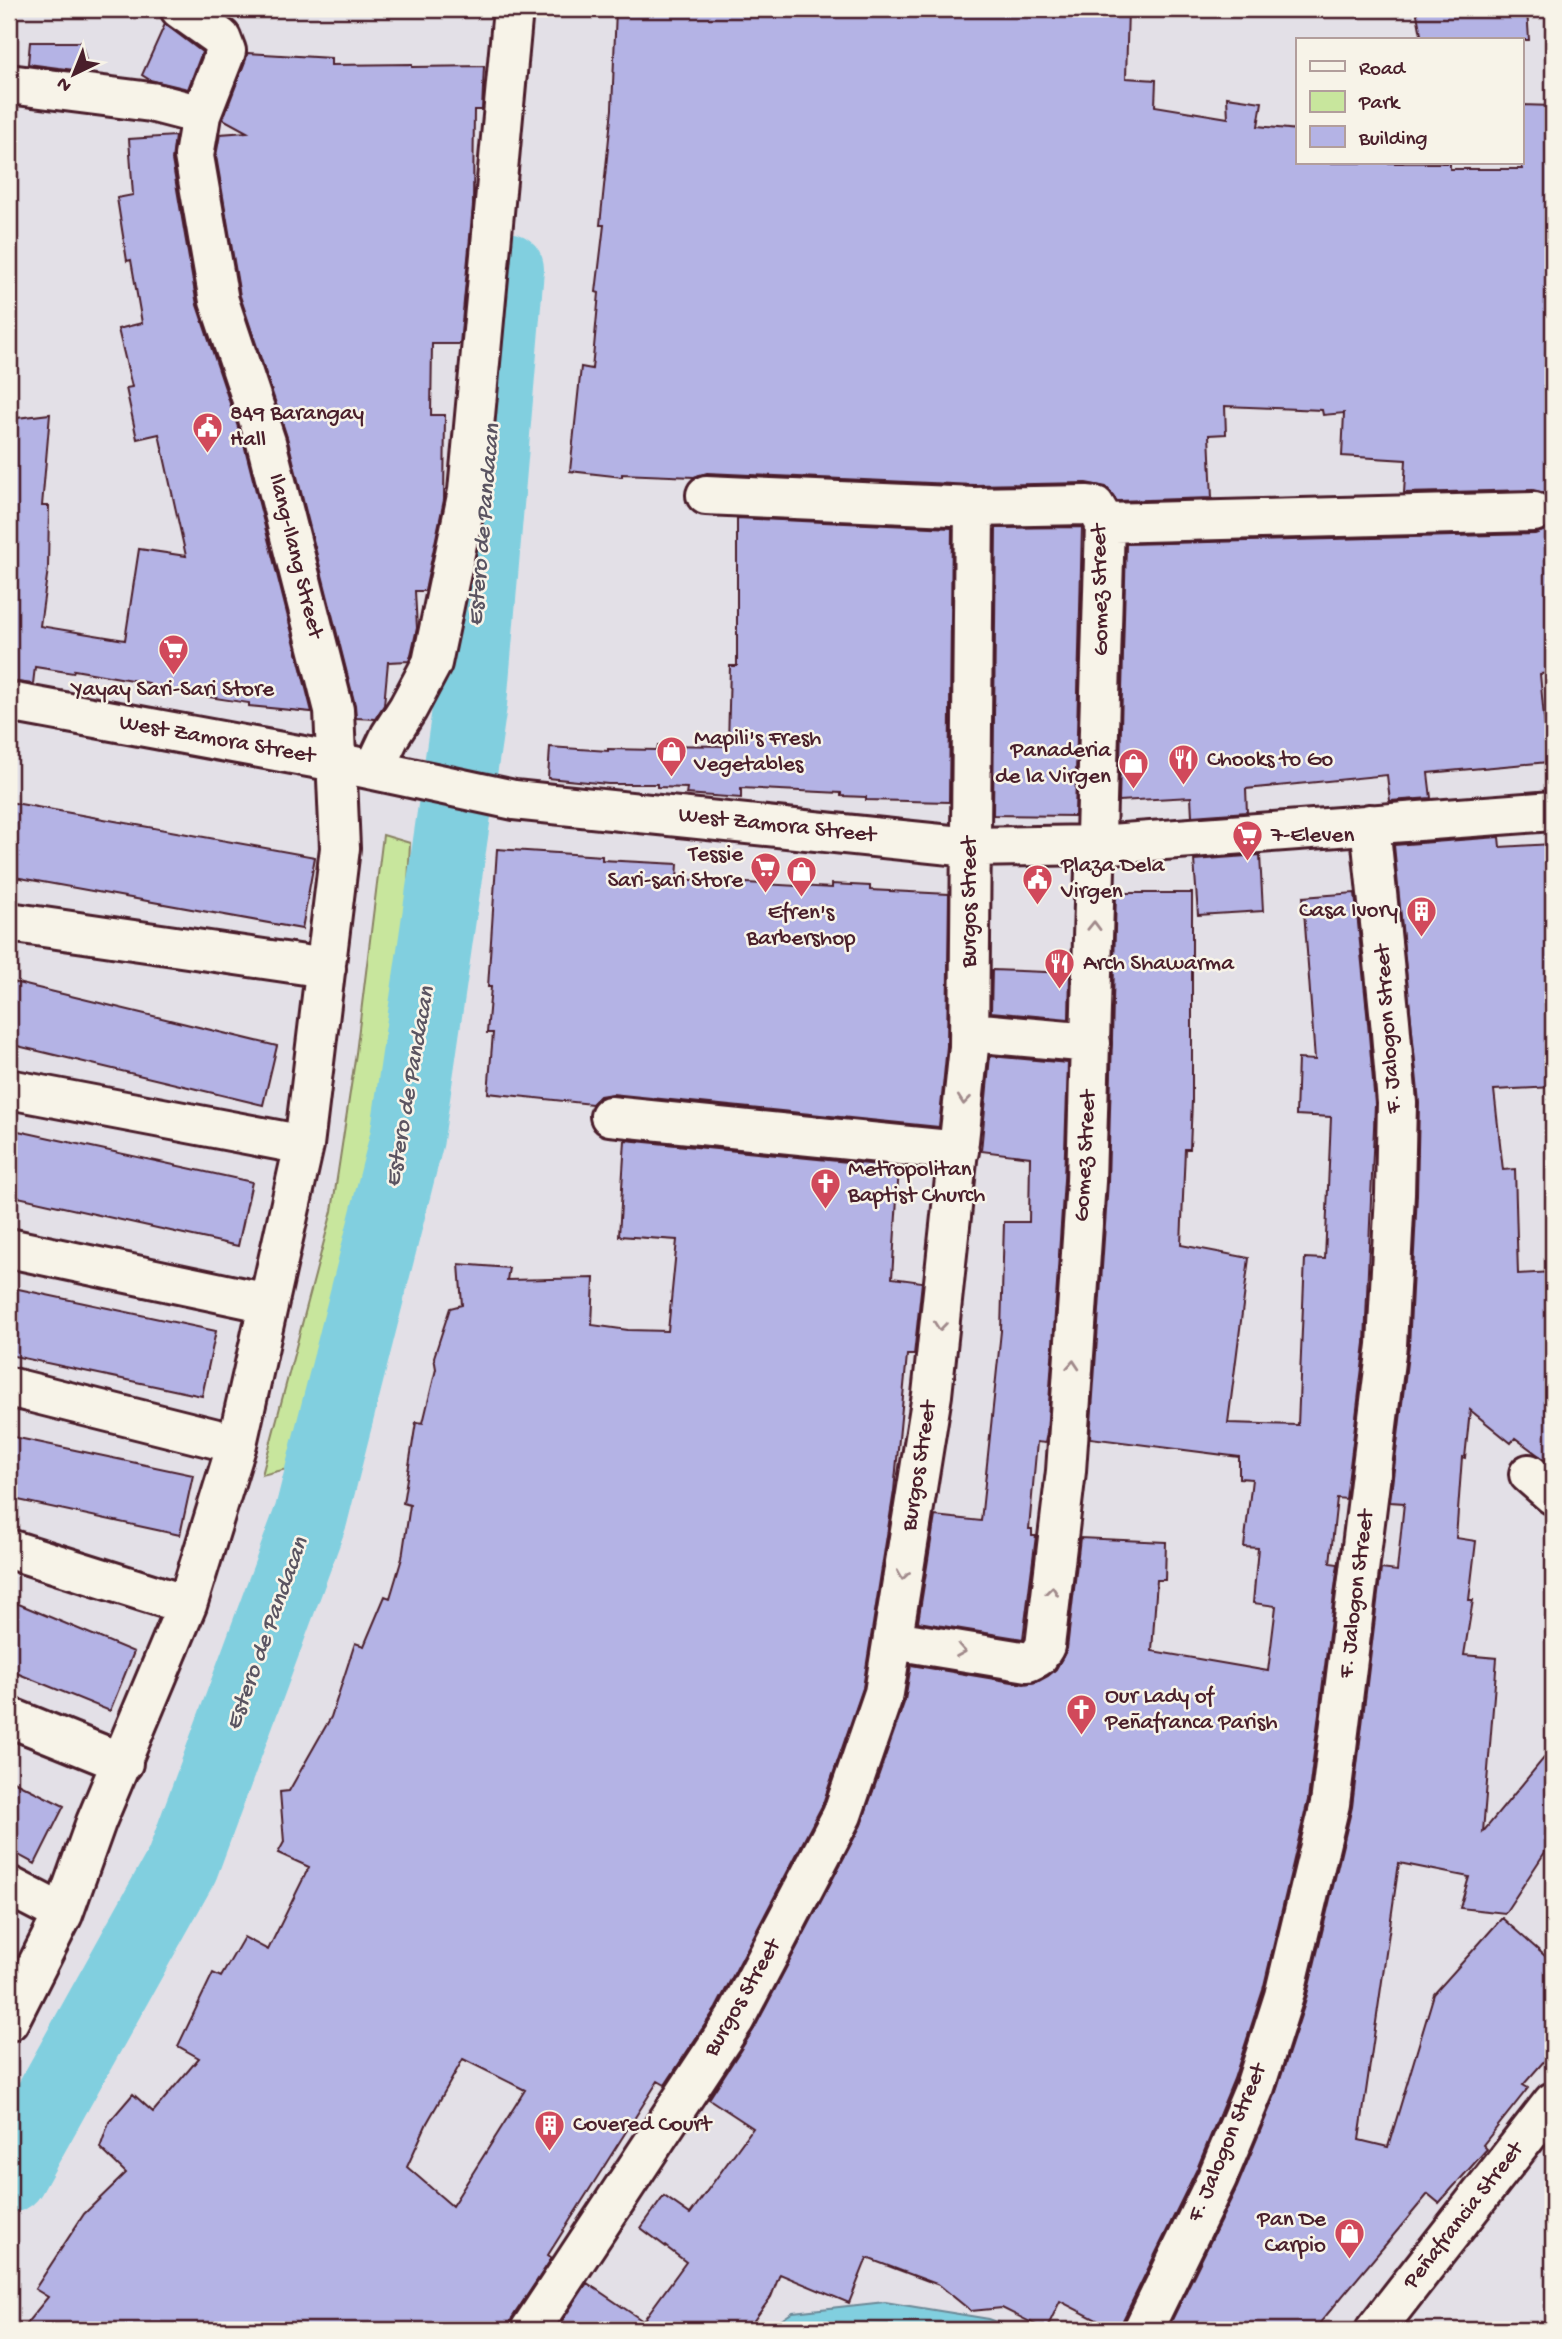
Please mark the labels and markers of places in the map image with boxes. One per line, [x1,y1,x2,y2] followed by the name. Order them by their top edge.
[230,401,364,454] place label: 849 Barangay Hall
[190,410,224,454] public building icon: 849 Barangay Hall
[156,632,190,676] supermarket icon: Yayay Sari-Sari Store
[70,677,275,704] place label: Yayay Sari-Sari Store
[693,726,821,779] place label: Mapili's Fresh Vegetables
[654,735,688,779] shop icon: Mapili's Fresh Vegetables
[995,738,1112,791] place label: Panaderia de la Virgen
[1167,743,1201,787] restaurant icon: Chooks to Go
[1117,747,1151,791] shop icon: Panaderia de la Virgen
[1207,747,1333,774] place label: Chooks to Go
[1231,819,1265,863] supermarket icon: 7-Eleven
[1270,823,1354,850] place label: 7-Eleven
[607,842,744,895] place label: Tessie Sari-sari Store
[749,851,783,895] supermarket icon: Tessie Sari-sari Store
[1060,853,1166,906] place label: Plaza Dela Virgen
[784,855,818,899] shop icon: Efren's Barbershop
[1021,862,1055,906] public building icon: Plaza Dela Virgen
[1404,894,1438,938] building icon: Casa Ivory
[1299,898,1398,925] place label: Casa Ivory
[746,900,855,953] place label: Efren's Barbershop
[1043,947,1077,991] restaurant icon: Arch Shawarma
[1083,951,1235,978] place label: Arch Shawarma
[847,1157,985,1210] place label: Metropolitan Baptist Church
[808,1166,842,1210] church icon: Metropolitan Baptist Church
[1104,1684,1278,1737] place label: Our Lady of Peñafranca Parish
[1065,1693,1099,1737] church icon: Our Lady of Peñafranca Parish
[533,2108,567,2152] building icon: Covered Court
[573,2112,713,2139] place label: Covered Court
[1256,2207,1327,2260] place label: Pan De Carpio
[1332,2216,1366,2260] shop icon: Pan De Carpio

